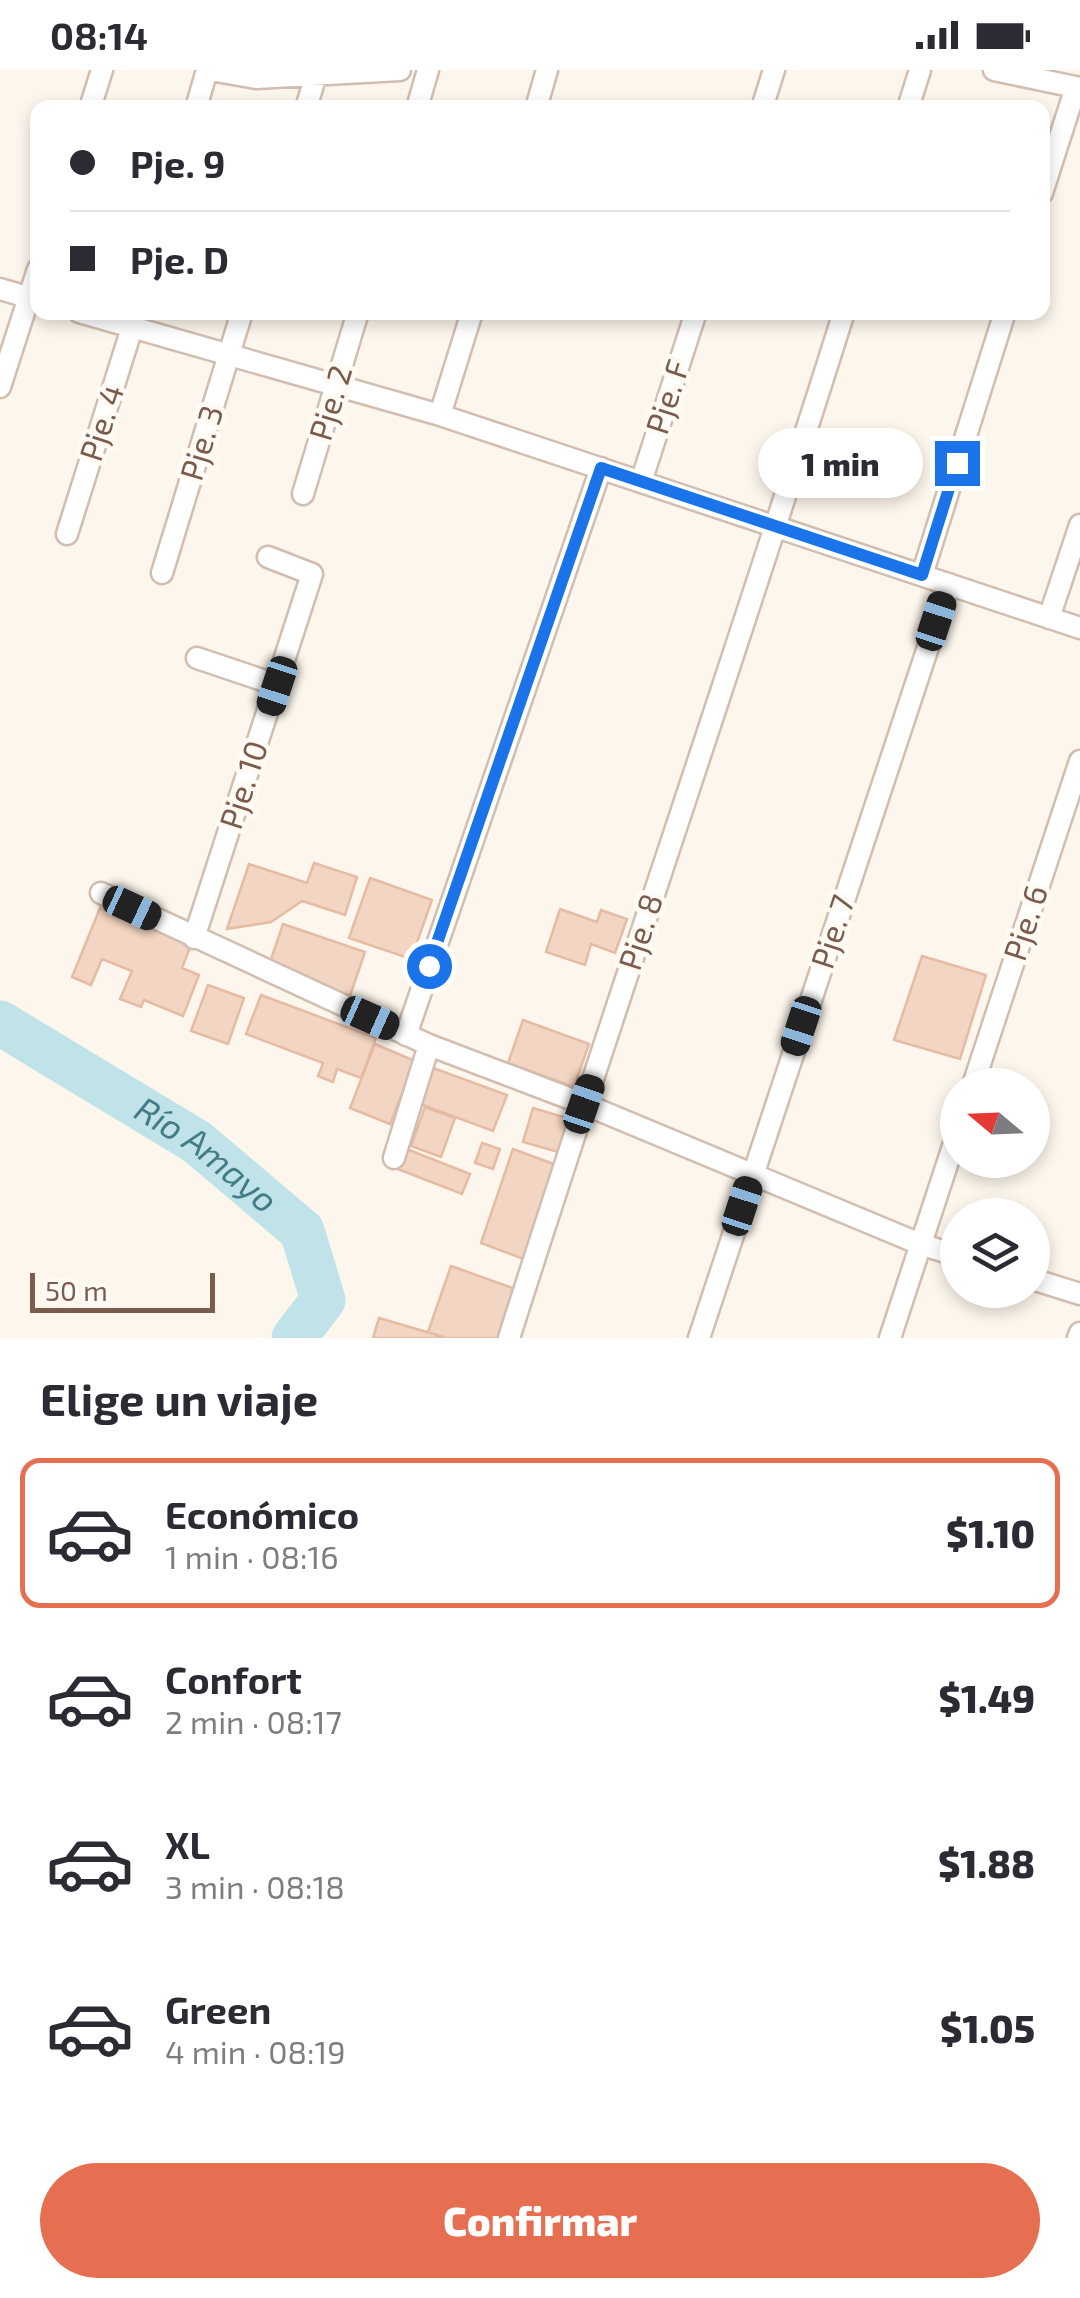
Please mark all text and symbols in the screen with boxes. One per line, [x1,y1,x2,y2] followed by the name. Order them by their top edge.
[50,12,148,58] text: 08:14
[130,140,225,186] text: Pje. 9
[130,236,229,282] text: Pje. D
[636,354,697,439] street label: Pje. F
[300,360,359,445] street label: Pje. 2
[70,379,131,466] street label: Pje. 4
[171,400,230,485] street label: Pje. 3
[757,428,922,498] callout: 1 min
[935,441,980,486] route end
[801,444,880,482] text: 1 min
[912,588,960,654] car
[253,653,301,719] car
[210,735,275,834] street label: Pje. 10
[994,880,1055,965] street label: Pje. 6
[98,882,166,934] car
[609,888,670,975] street label: Pje. 8
[801,890,862,973] street label: Pje. 7
[407,944,452,989] route start
[336,992,404,1044] car
[777,993,825,1059] car
[940,1068,1050,1178] north arrow
[940,1068,1050,1308] map controls
[560,1071,608,1137] car
[128,1087,287,1220] water label: Río Amayo
[718,1173,766,1239] car
[940,1198,1050,1308] button: layers
[30,1268,215,1312] scale bar
[45,1273,108,1307] text: 50 m
[40,1371,318,1425] text: Elige un viaje
[45,1488,135,1578] icon: car
[165,1491,359,1537] text: Económico
[946,1510,1035,1556] text: $1.10
[165,1537,339,1575] text: 1 min · 08:16
[45,1653,135,1743] icon: car
[165,1656,302,1702] text: Confort
[939,1675,1035,1721] text: $1.49
[165,1702,342,1740] text: 2 min · 08:17
[45,1818,135,1908] icon: car
[165,1821,210,1867] text: XL
[938,1840,1035,1886] text: $1.88
[165,1867,345,1905] text: 3 min · 08:18
[45,1983,135,2073] icon: car
[165,1986,271,2032] text: Green
[940,2005,1035,2051] text: $1.05
[165,2032,346,2070] text: 4 min · 08:19
[40,2163,1040,2278] button: Confirmar

